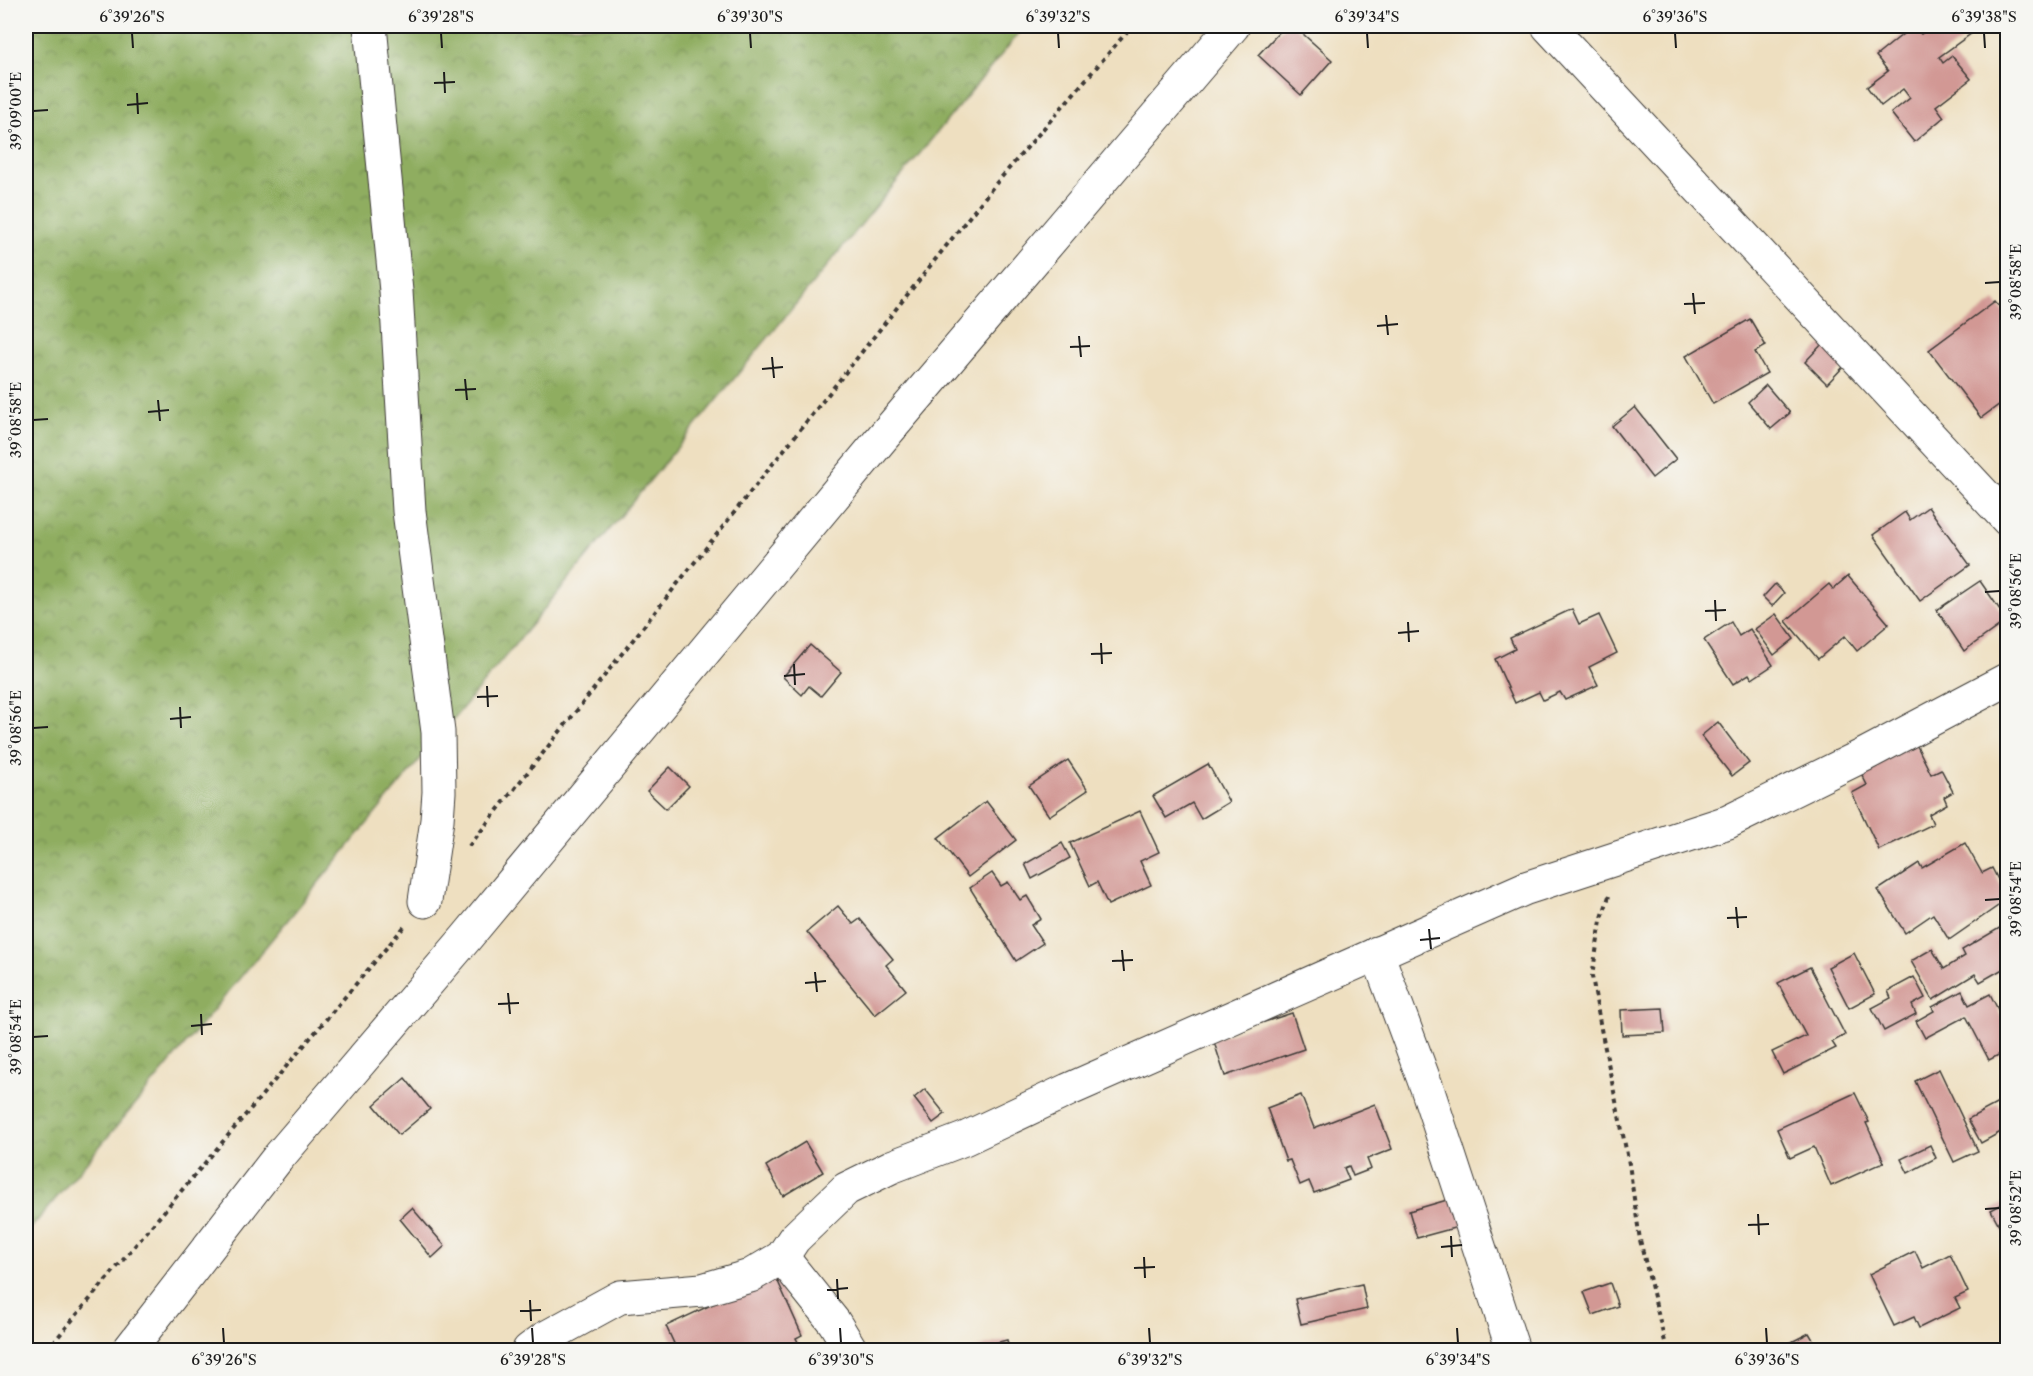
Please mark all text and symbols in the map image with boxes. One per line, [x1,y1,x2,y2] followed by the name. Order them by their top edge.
[99,7,165,26] text: 6°39'26"S
[408,7,474,26] text: 6°39'28"S
[717,7,783,26] text: 6°39'30"S
[1025,7,1091,26] text: 6°39'32"S
[1334,7,1400,26] text: 6°39'34"S
[1642,7,1708,26] text: 6°39'36"S
[1951,7,2017,26] text: 6°39'38"S
[6,72,25,150] text: 39°09'00"E
[2006,244,2025,320] text: 39°08'58"E
[6,382,25,458] text: 39°08'58"E
[2006,553,2025,629] text: 39°08'56"E
[6,690,25,766] text: 39°08'56"E
[2006,861,2025,937] text: 39°08'54"E
[6,999,25,1075] text: 39°08'54"E
[2006,1170,2025,1246] text: 39°08'52"E
[191,1350,257,1369] text: 6°39'26"S
[500,1350,566,1369] text: 6°39'28"S
[808,1350,874,1369] text: 6°39'30"S
[1117,1350,1183,1369] text: 6°39'32"S
[1425,1350,1491,1369] text: 6°39'34"S
[1734,1350,1800,1369] text: 6°39'36"S

